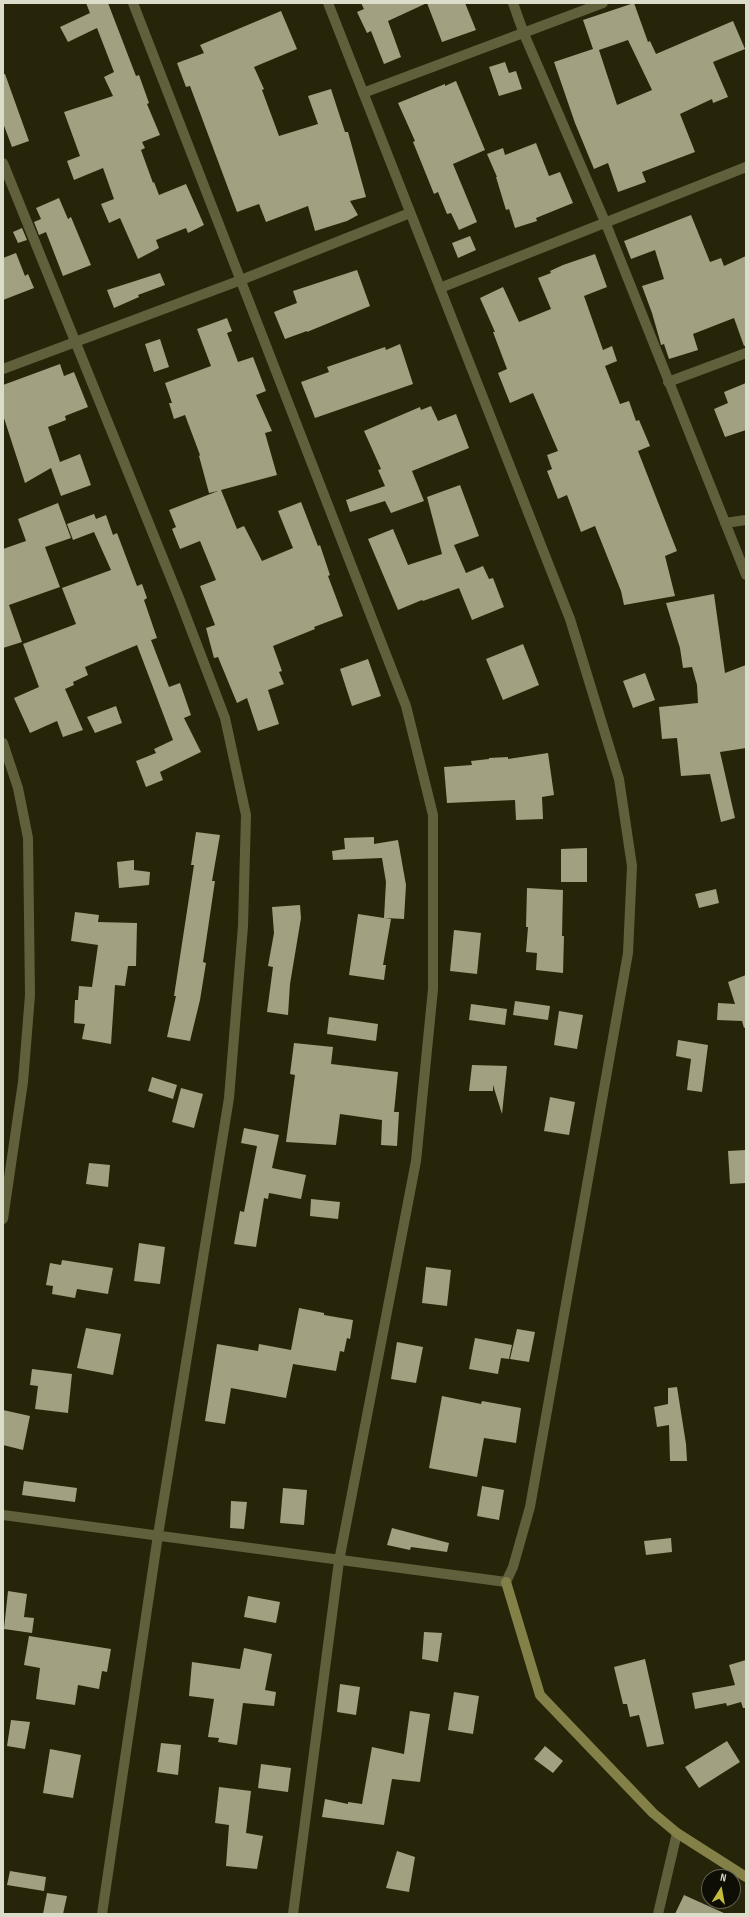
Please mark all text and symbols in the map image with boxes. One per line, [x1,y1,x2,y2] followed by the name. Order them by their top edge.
[701,1869,741,1909] north arrow
[719,1871,727,1885] text: N

